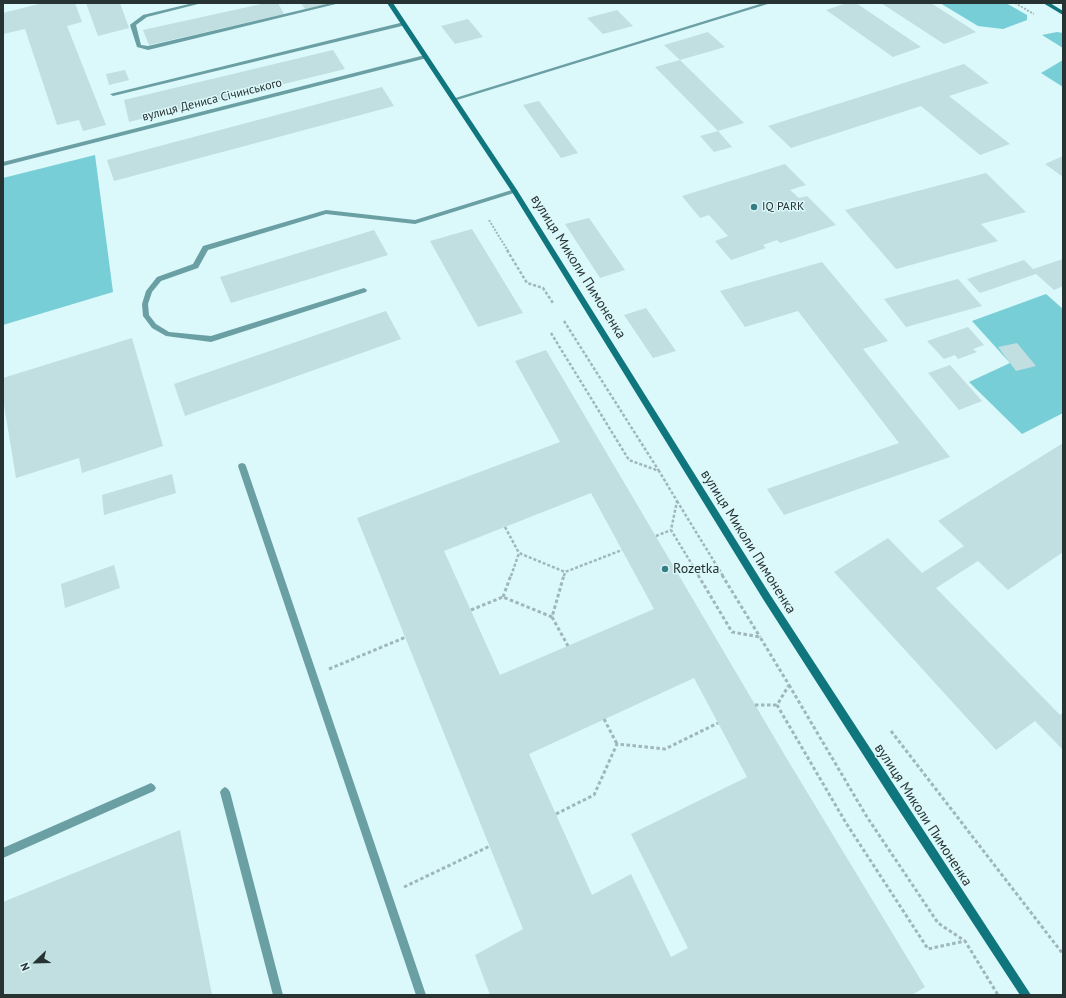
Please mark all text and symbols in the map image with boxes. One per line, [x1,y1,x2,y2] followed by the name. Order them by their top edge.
[141,76,283,124] street label: вулиця Дениса Січинського
[527,192,629,342] street label: вулиця Миколи Пимоненка
[762,200,804,214] place label: IQ PARK
[749,202,759,212] marker: IQ PARK
[697,467,799,617] street label: вулиця Миколи Пимоненка
[673,561,719,577] place label: Rozetka
[660,564,670,574] marker: Rozetka
[871,741,975,889] street label: вулиця Миколи Пимоненка
[16,942,56,982] north arrow
[17,961,33,973] text: N

